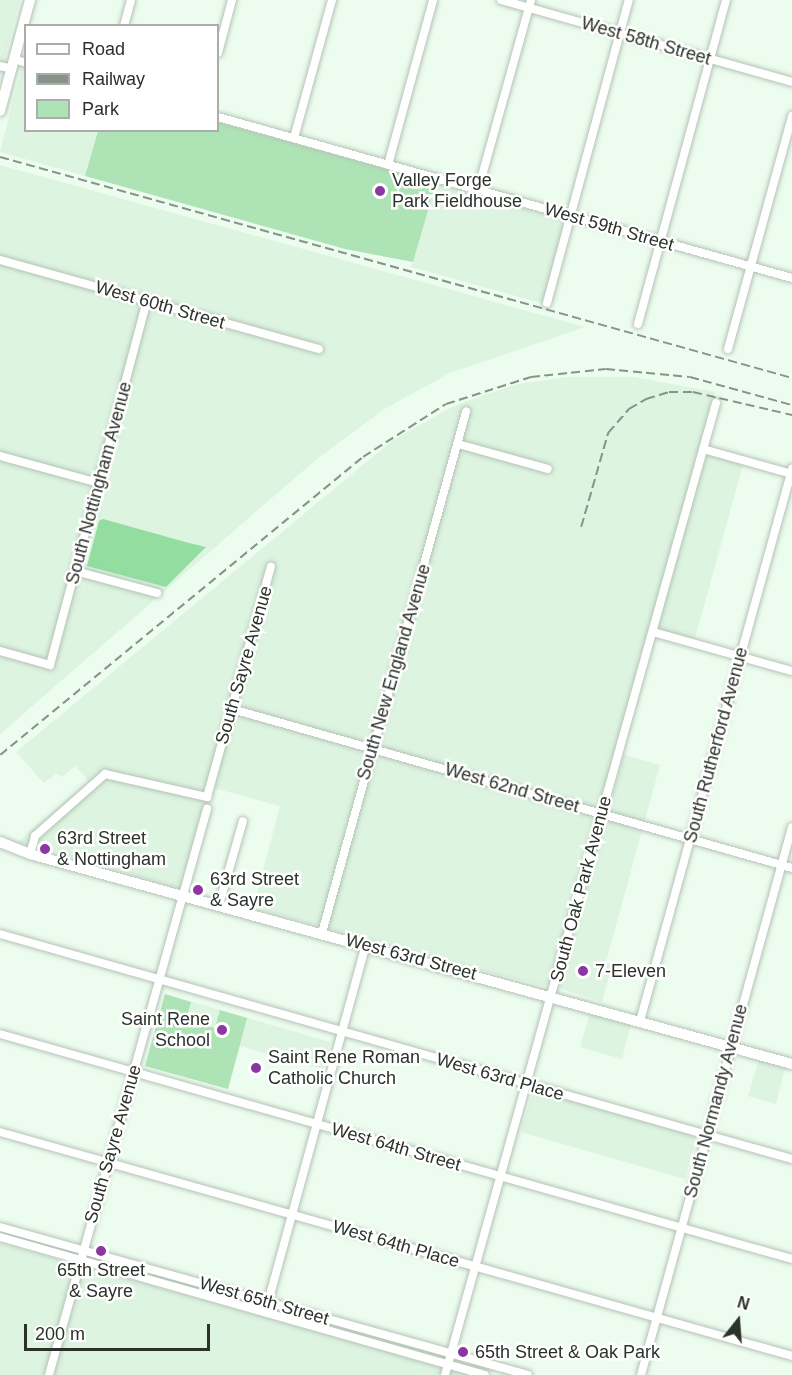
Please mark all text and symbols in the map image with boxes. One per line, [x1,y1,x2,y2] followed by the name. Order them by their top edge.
[579,12,713,70] street label: West 58th Street
[24,24,219,132] legend
[82,39,125,59] text: Road
[82,69,145,89] text: Railway
[82,99,119,119] text: Park
[392,170,522,213] place label: Valley Forge Park Fieldhouse
[373,184,387,198] marker: Valley Forge Park Fieldhouse
[542,198,676,256] street label: West 59th Street
[93,276,227,334] street label: West 60th Street
[61,379,137,587] street label: South Nottingham Avenue
[353,561,435,783] street label: South New England Avenue
[211,583,277,747] street label: South Sayre Avenue
[679,644,753,846] street label: South Rutherford Avenue
[442,758,582,818] street label: West 62nd Street
[546,793,616,985] street label: South Oak Park Avenue
[57,828,166,870] place label: 63rd Street & Nottingham
[38,842,52,856] marker: 63rd Street & Nottingham
[210,869,299,912] place label: 63rd Street & Sayre
[191,883,205,897] marker: 63rd Street & Sayre
[343,929,479,985] street label: West 63rd Street
[595,960,666,982] place label: 7-Eleven
[576,964,590,978] marker: 7-Eleven
[680,1001,752,1201] street label: South Normandy Avenue
[121,1009,210,1052] place label: Saint Rene School
[215,1023,229,1037] marker: Saint Rene School
[268,1047,420,1090] place label: Saint Rene Roman Catholic Church
[434,1048,566,1106] street label: West 63rd Place
[249,1061,263,1075] marker: Saint Rene Roman Catholic Church
[80,1062,146,1226] street label: South Sayre Avenue
[329,1118,463,1176] street label: West 64th Street
[330,1216,462,1272] street label: West 64th Place
[94,1244,108,1258] marker: 65th Street & Sayre
[57,1260,145,1302] place label: 65th Street & Sayre
[197,1272,331,1330] street label: West 65th Street
[708,1291,768,1351] north arrow
[735,1293,751,1313] text: N
[27,1312,213,1350] scale bar
[35,1324,85,1344] text: 200 m
[475,1341,660,1363] place label: 65th Street & Oak Park
[456,1345,470,1359] marker: 65th Street & Oak Park

